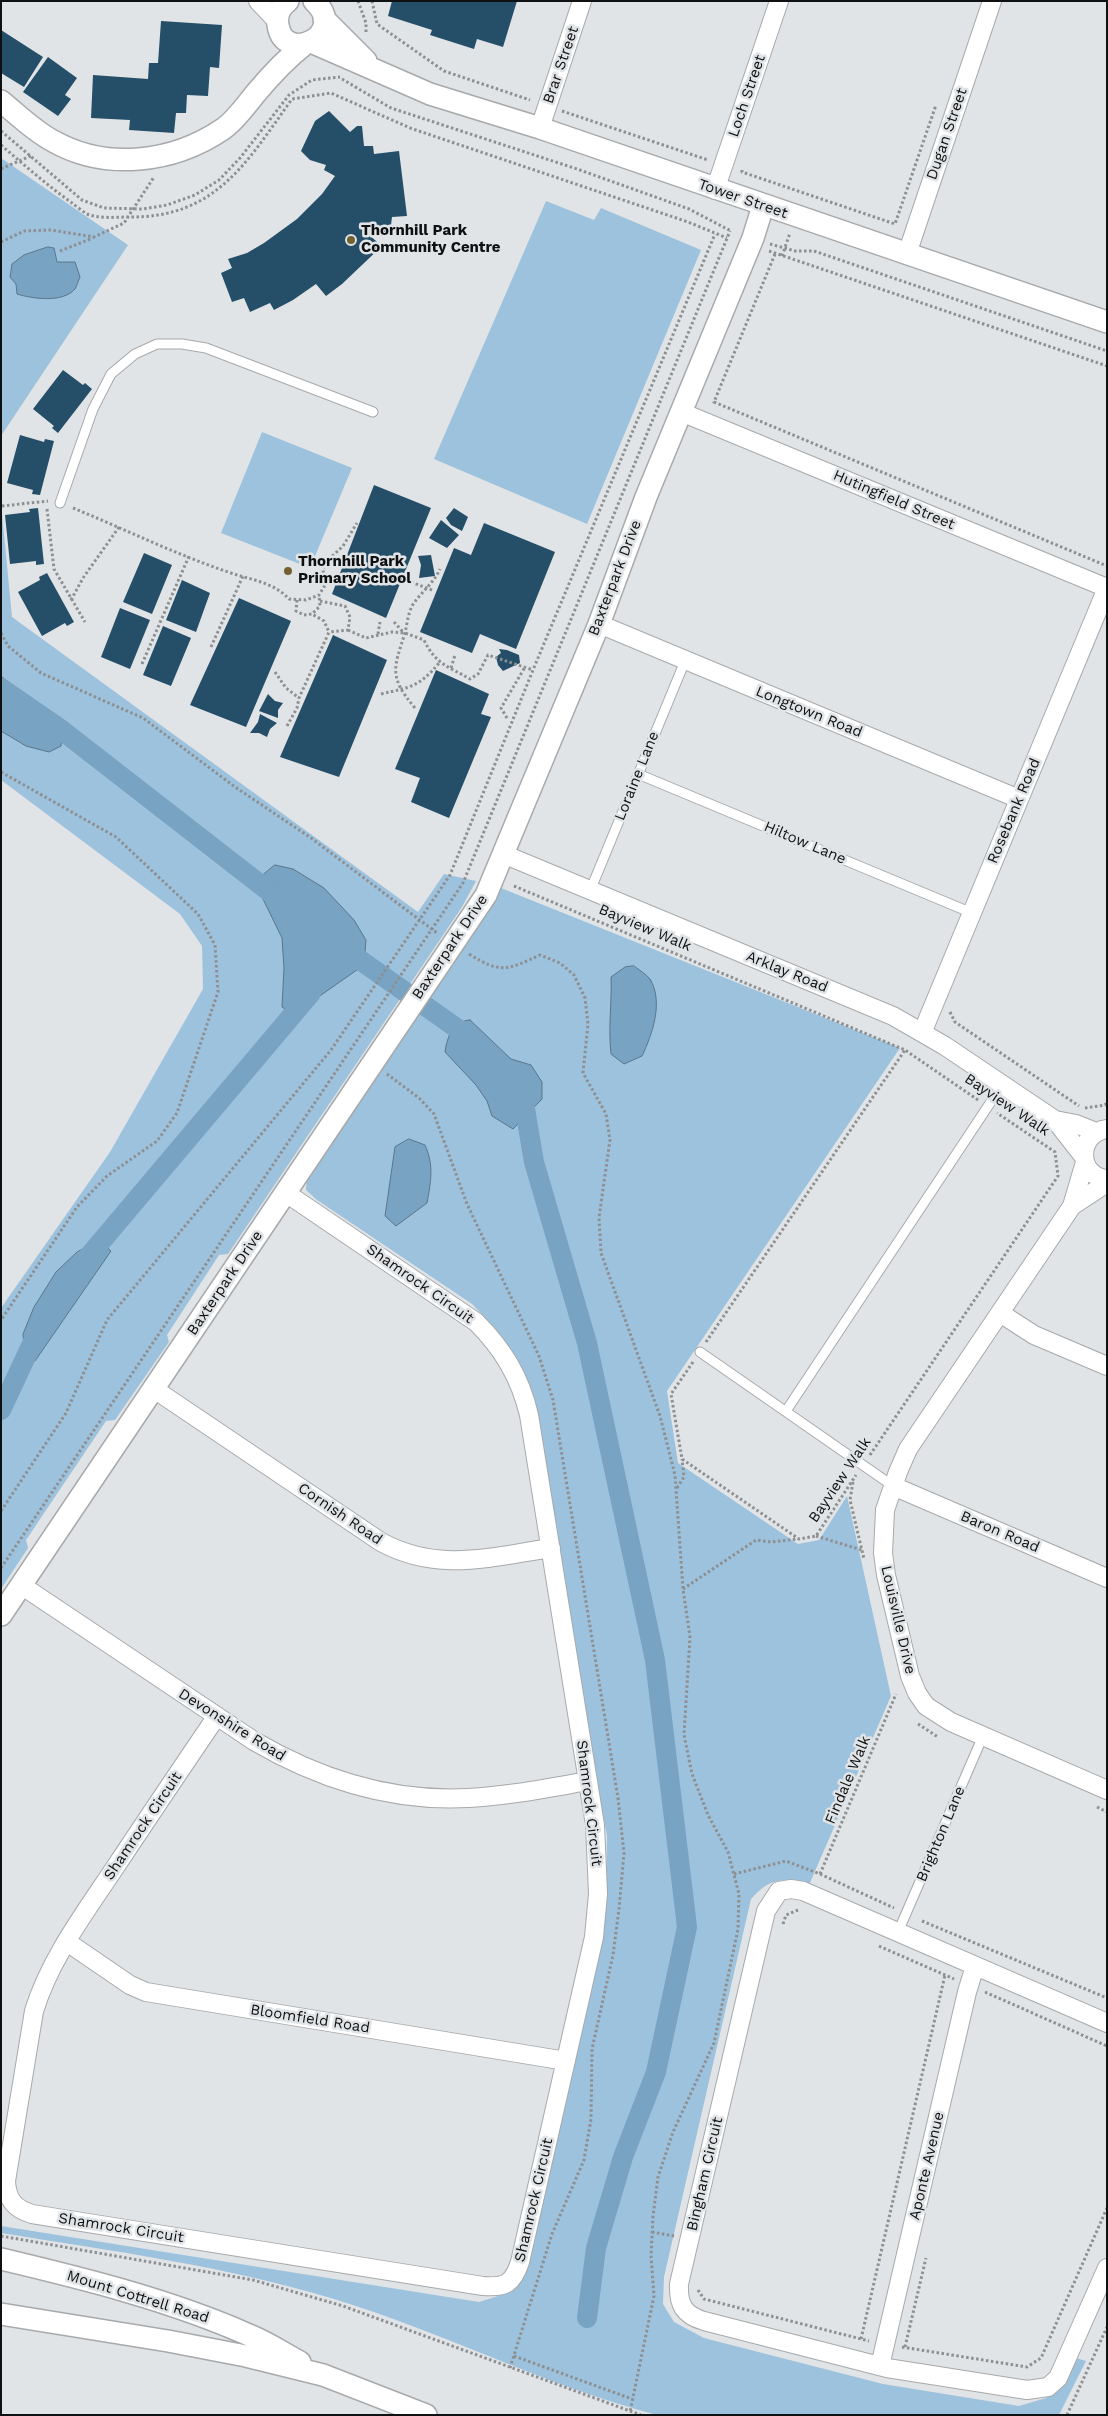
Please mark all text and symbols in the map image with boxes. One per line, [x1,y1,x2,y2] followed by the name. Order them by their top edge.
[539,24,583,106] street label: Brar Street
[725,53,769,139] street label: Loch Street
[923,86,971,182] street label: Dugan Street
[696,175,790,223] street label: Tower Street
[361,222,500,257] place label: Thornhill Park Community Centre
[345,234,357,246] marker: Thornhill Park Community Centre
[830,466,958,534] street label: Hutingfield Street
[585,518,645,638] street label: Baxterpark Drive
[298,553,411,588] place label: Thornhill Park Primary School
[282,565,294,577] marker: Thornhill Park Primary School
[753,682,865,742] street label: Longtown Road
[611,729,663,823] street label: Loraine Lane
[984,756,1044,866] street label: Rosebank Road
[761,818,849,868] street label: Hiltow Lane
[408,891,492,1003] street label: Baxterpark Drive
[596,900,694,956] street label: Bayview Walk
[743,947,831,997] street label: Arklay Road
[961,1070,1053,1140] street label: Bayview Walk
[183,1227,267,1339] street label: Baxterpark Drive
[363,1240,477,1328] street label: Shamrock Circuit
[805,1434,875,1526] street label: Bayview Walk
[295,1479,385,1549] street label: Cornish Road
[958,1507,1042,1557] street label: Baron Road
[877,1564,919,1676] street label: Louisville Drive
[175,1685,289,1765] street label: Devonshire Road
[821,1733,875,1827] street label: Findale Walk
[572,1739,606,1867] street label: Shamrock Circuit
[100,1768,186,1884] street label: Shamrock Circuit
[913,1783,969,1885] street label: Brighton Lane
[249,2001,371,2037] street label: Bloomfield Road
[906,2110,948,2222] street label: Aponte Avenue
[683,2115,727,2233] street label: Bingham Circuit
[511,2136,557,2264] street label: Shamrock Circuit
[57,2209,185,2247] street label: Shamrock Circuit
[65,2267,211,2327] street label: Mount Cottrell Road

